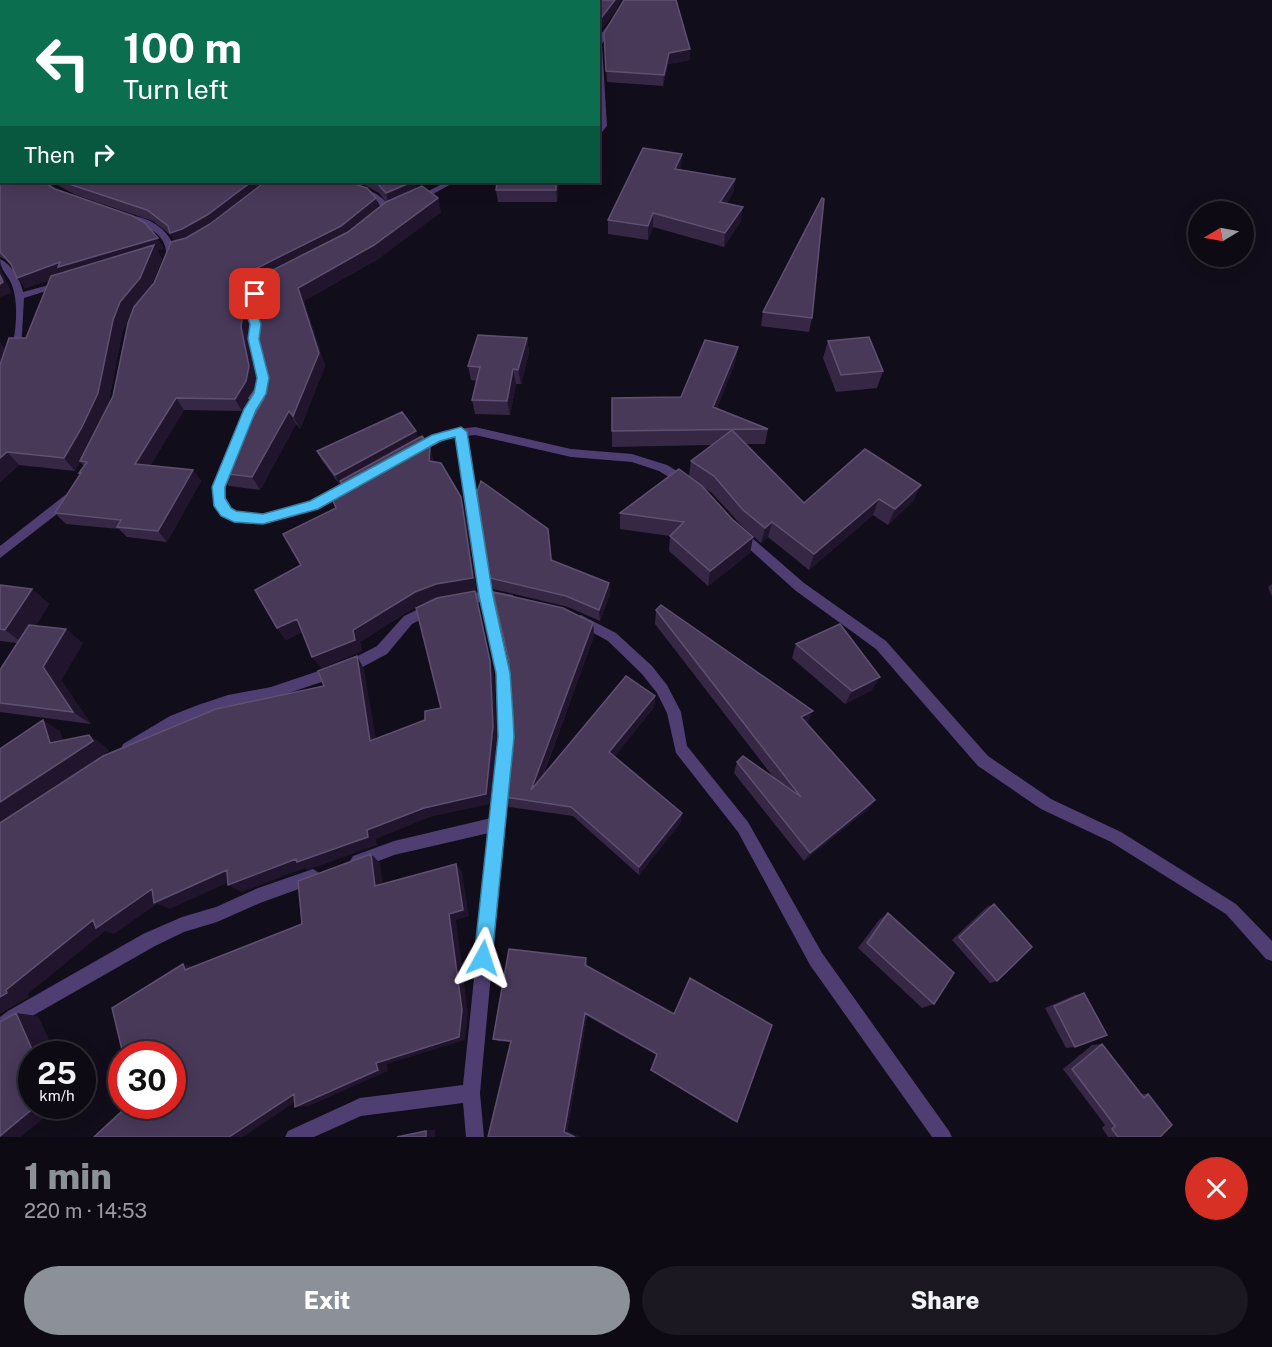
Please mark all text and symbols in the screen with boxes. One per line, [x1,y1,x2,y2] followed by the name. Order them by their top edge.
[123,23,242,72] text: 100 m
[24,24,102,102] icon: left
[123,73,229,105] text: Turn left
[87,138,120,171] icon: right
[24,142,75,168] text: Then
[1188,201,1254,267] north arrow
[1188,201,1254,267] map controls
[229,268,280,319] pin
[238,277,271,310] icon: arrive
[451,926,515,990] position arrow
[108,1041,186,1119] speed limit sign: 30
[37,1055,77,1091] text: 25
[39,1087,75,1104] text: km/h
[24,1155,112,1197] text: 1 min
[1185,1157,1248,1220] button: close
[24,1199,147,1223] text: 220 m · 14:53
[24,1266,630,1335] button: Exit
[642,1266,1248,1335] button: Share

